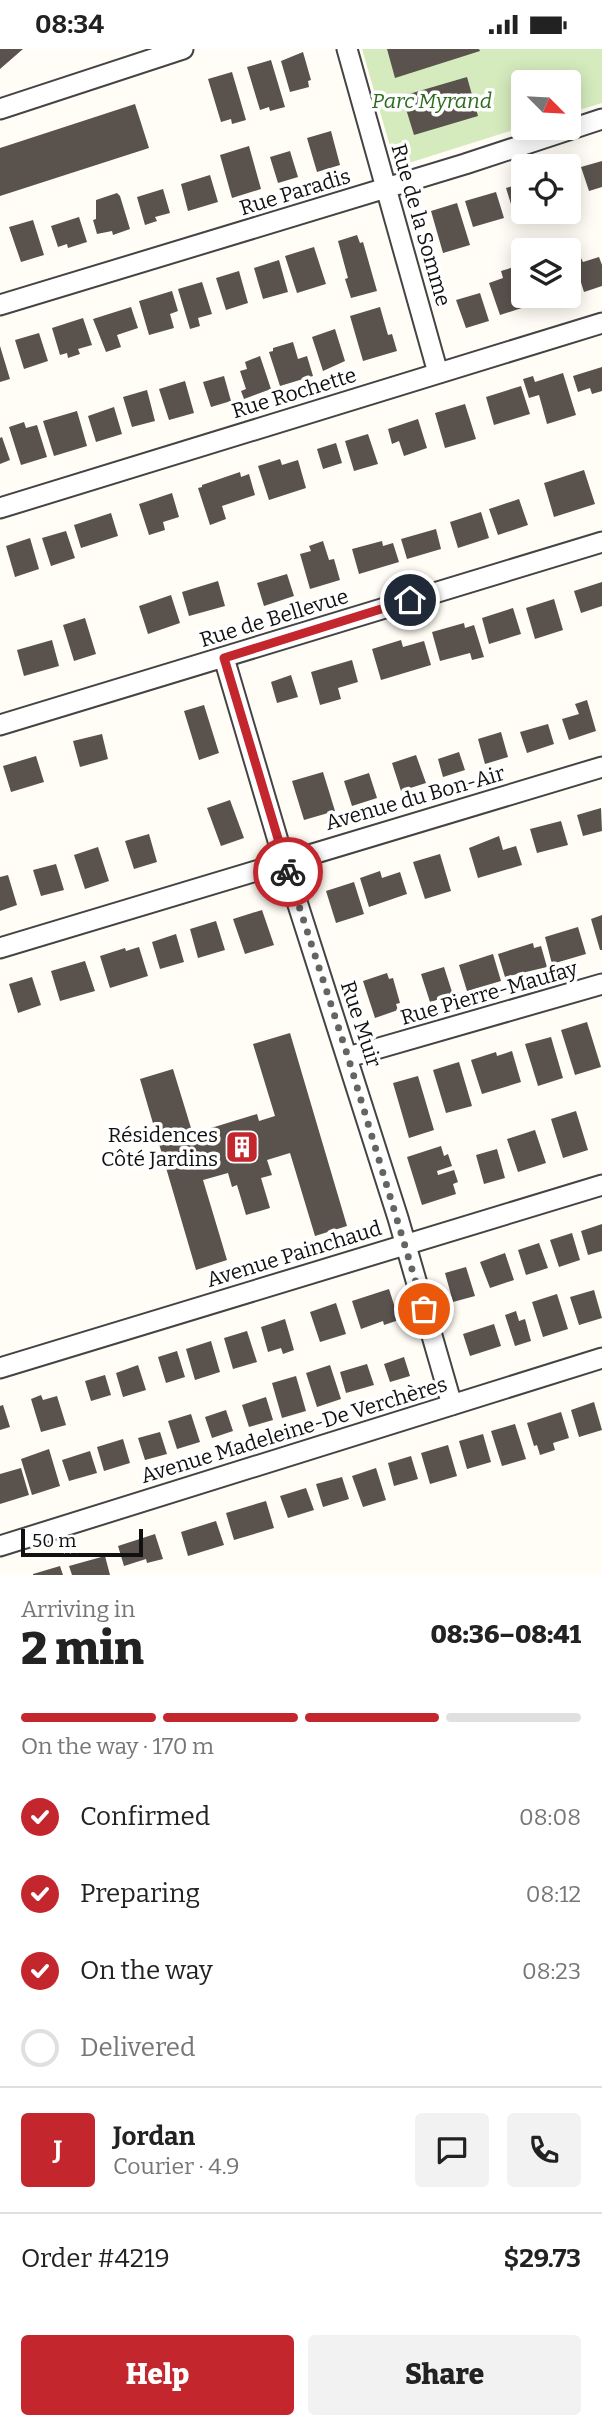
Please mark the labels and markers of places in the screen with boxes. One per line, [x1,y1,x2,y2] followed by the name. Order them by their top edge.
[380,570,440,630] pin
[101,1122,218,1172] place label: Résidences Côté Jardins
[223,1128,261,1166] building icon: Résidences Côté Jardins
[394,1279,454,1339] pin

